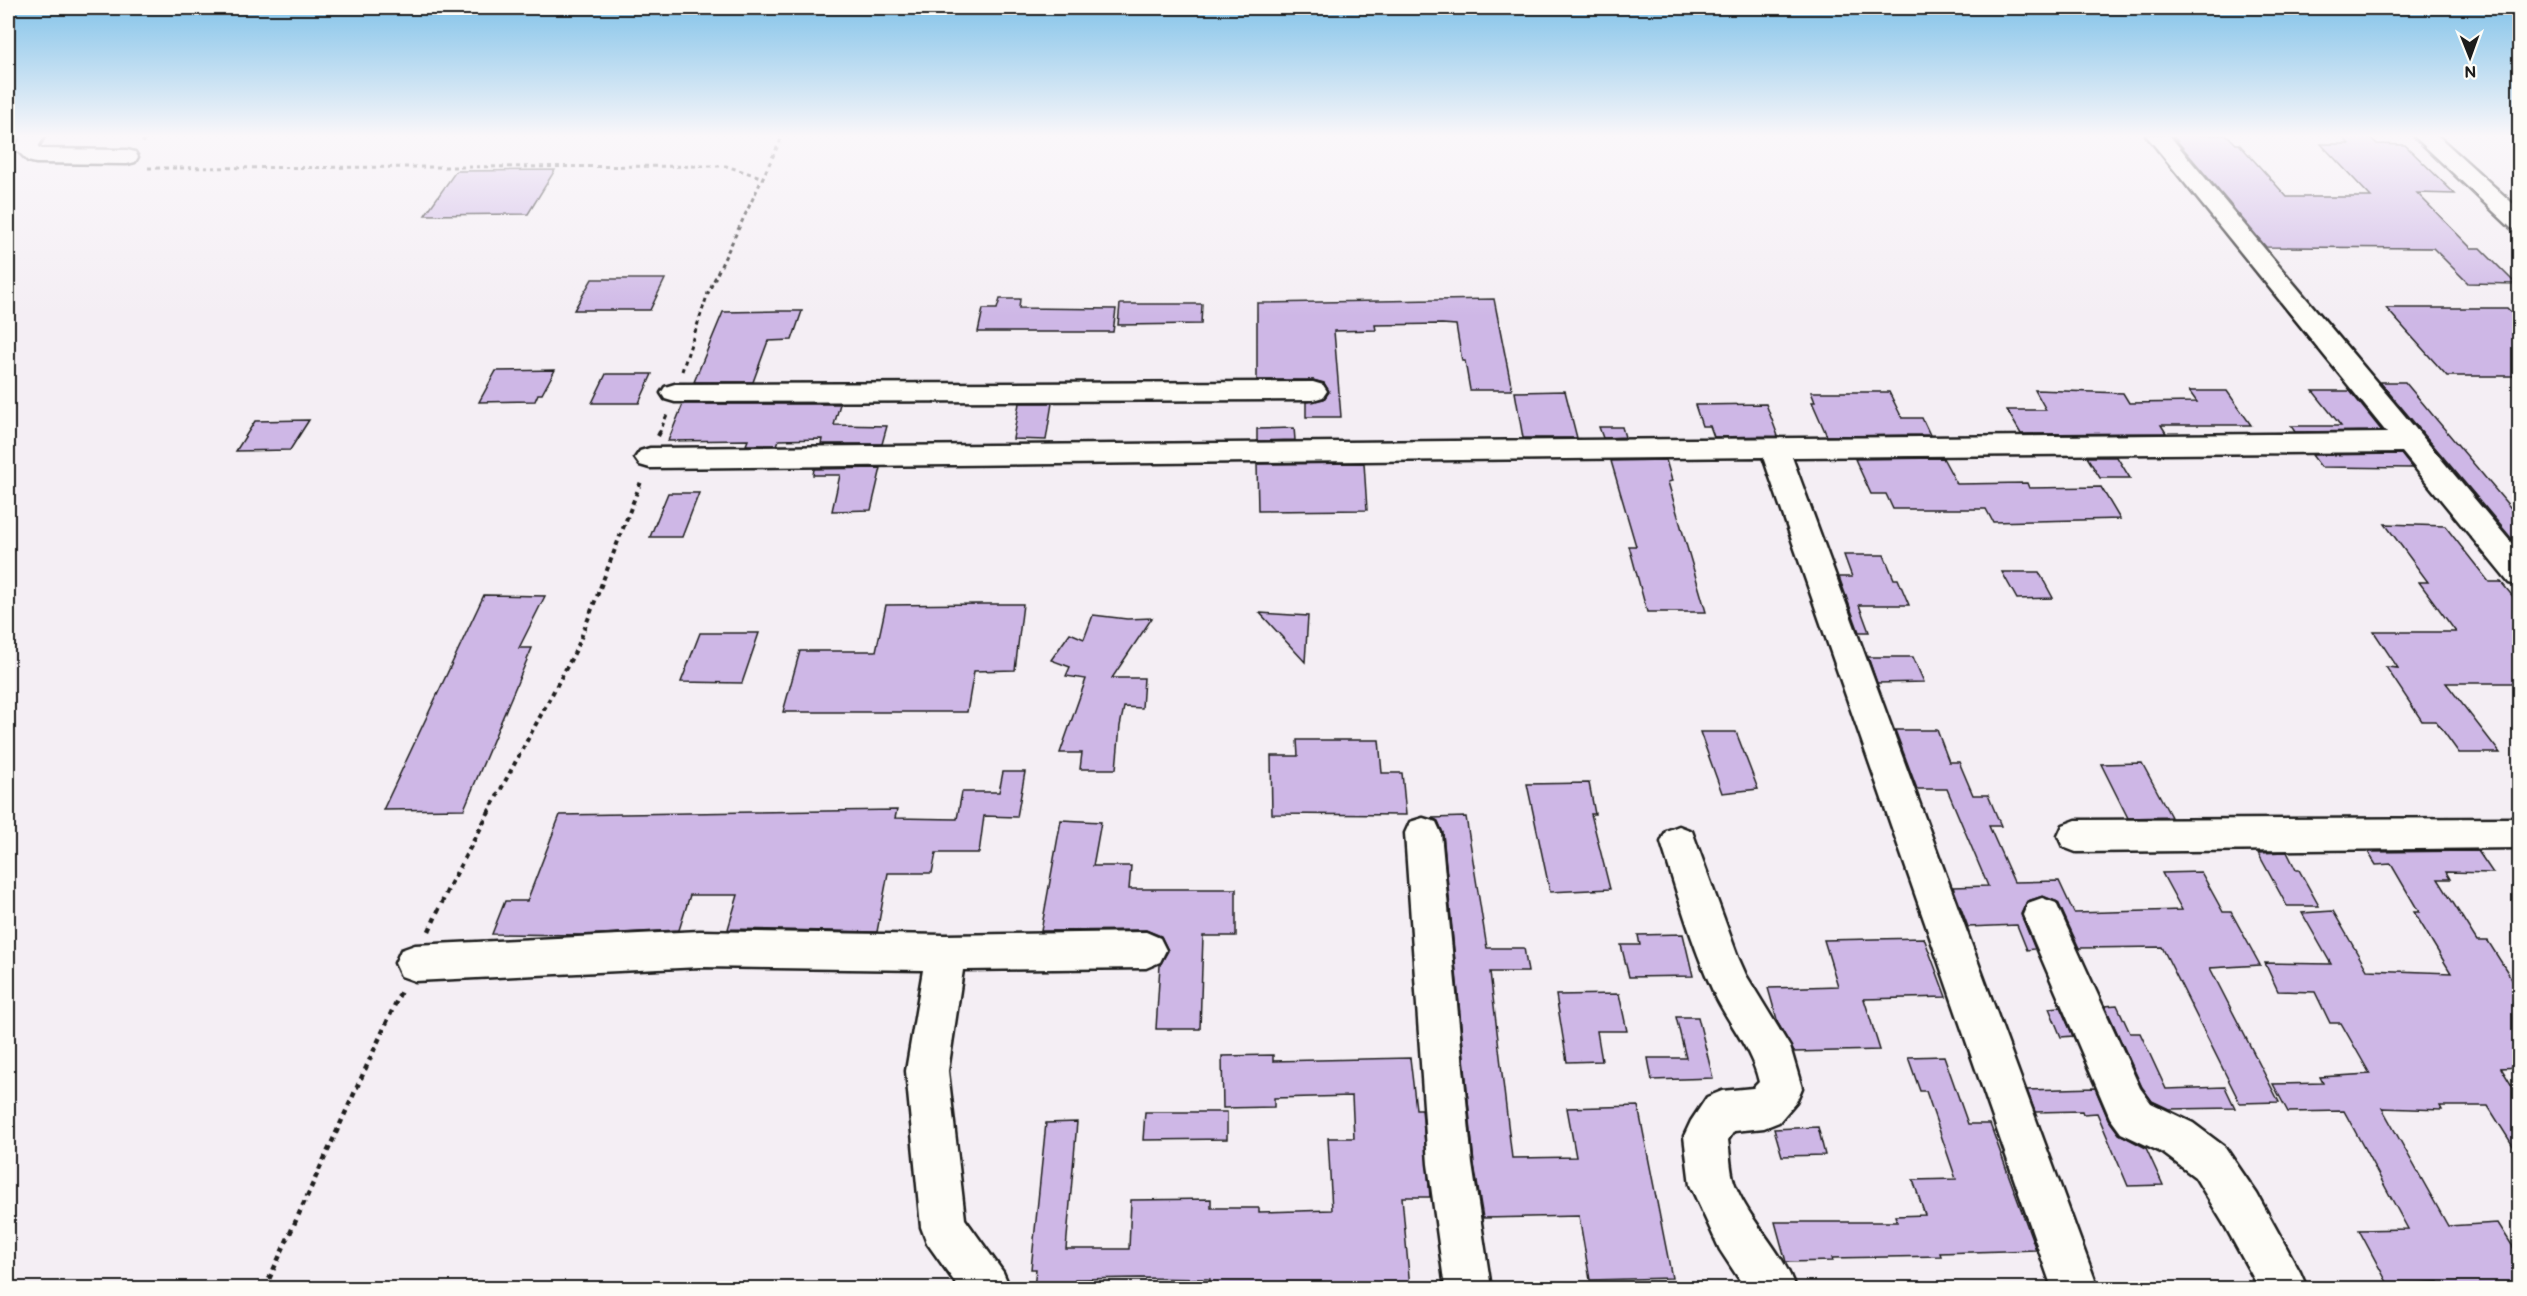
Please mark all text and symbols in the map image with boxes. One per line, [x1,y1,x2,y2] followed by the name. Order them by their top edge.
[2440,27,2500,87] north arrow
[2464,61,2476,80] text: N

